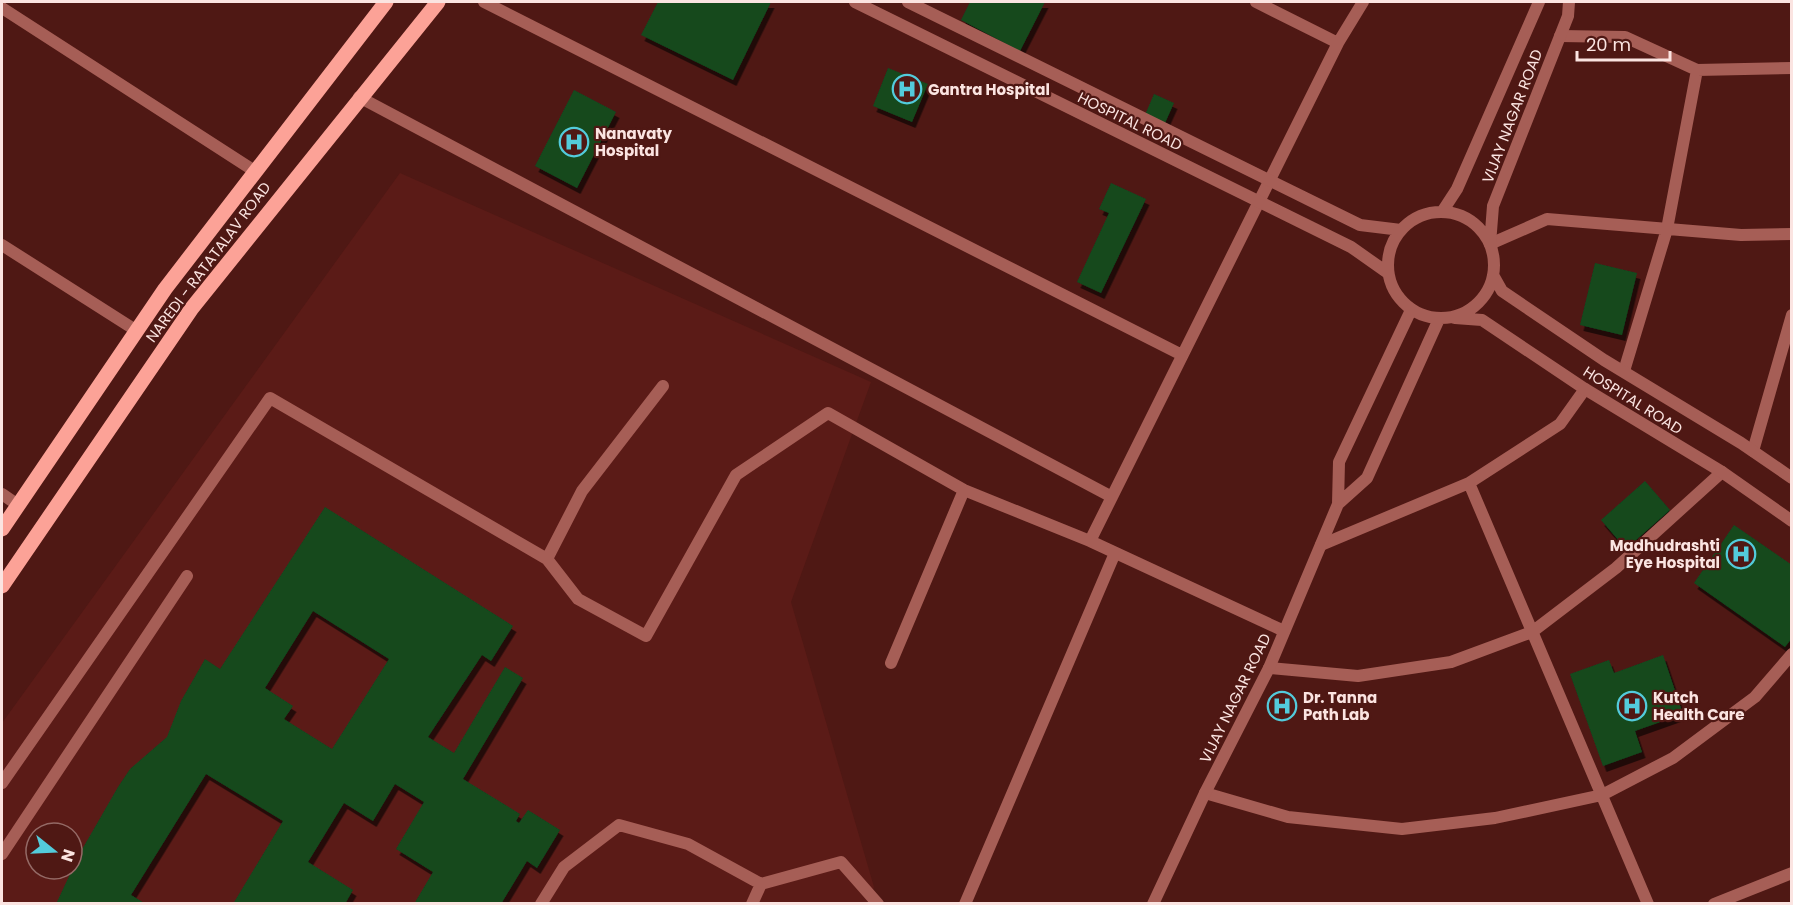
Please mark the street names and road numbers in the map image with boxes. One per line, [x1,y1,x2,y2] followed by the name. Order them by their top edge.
[1477,46,1547,186] street label: VIJAY NAGAR ROAD
[1074,87,1186,155] street label: HOSPITAL ROAD
[141,177,275,347] street label: NAREDI - RATATALAV ROAD
[1579,361,1687,439] street label: HOSPITAL ROAD
[1194,630,1276,766] street label: VIJAY NAGAR ROAD

